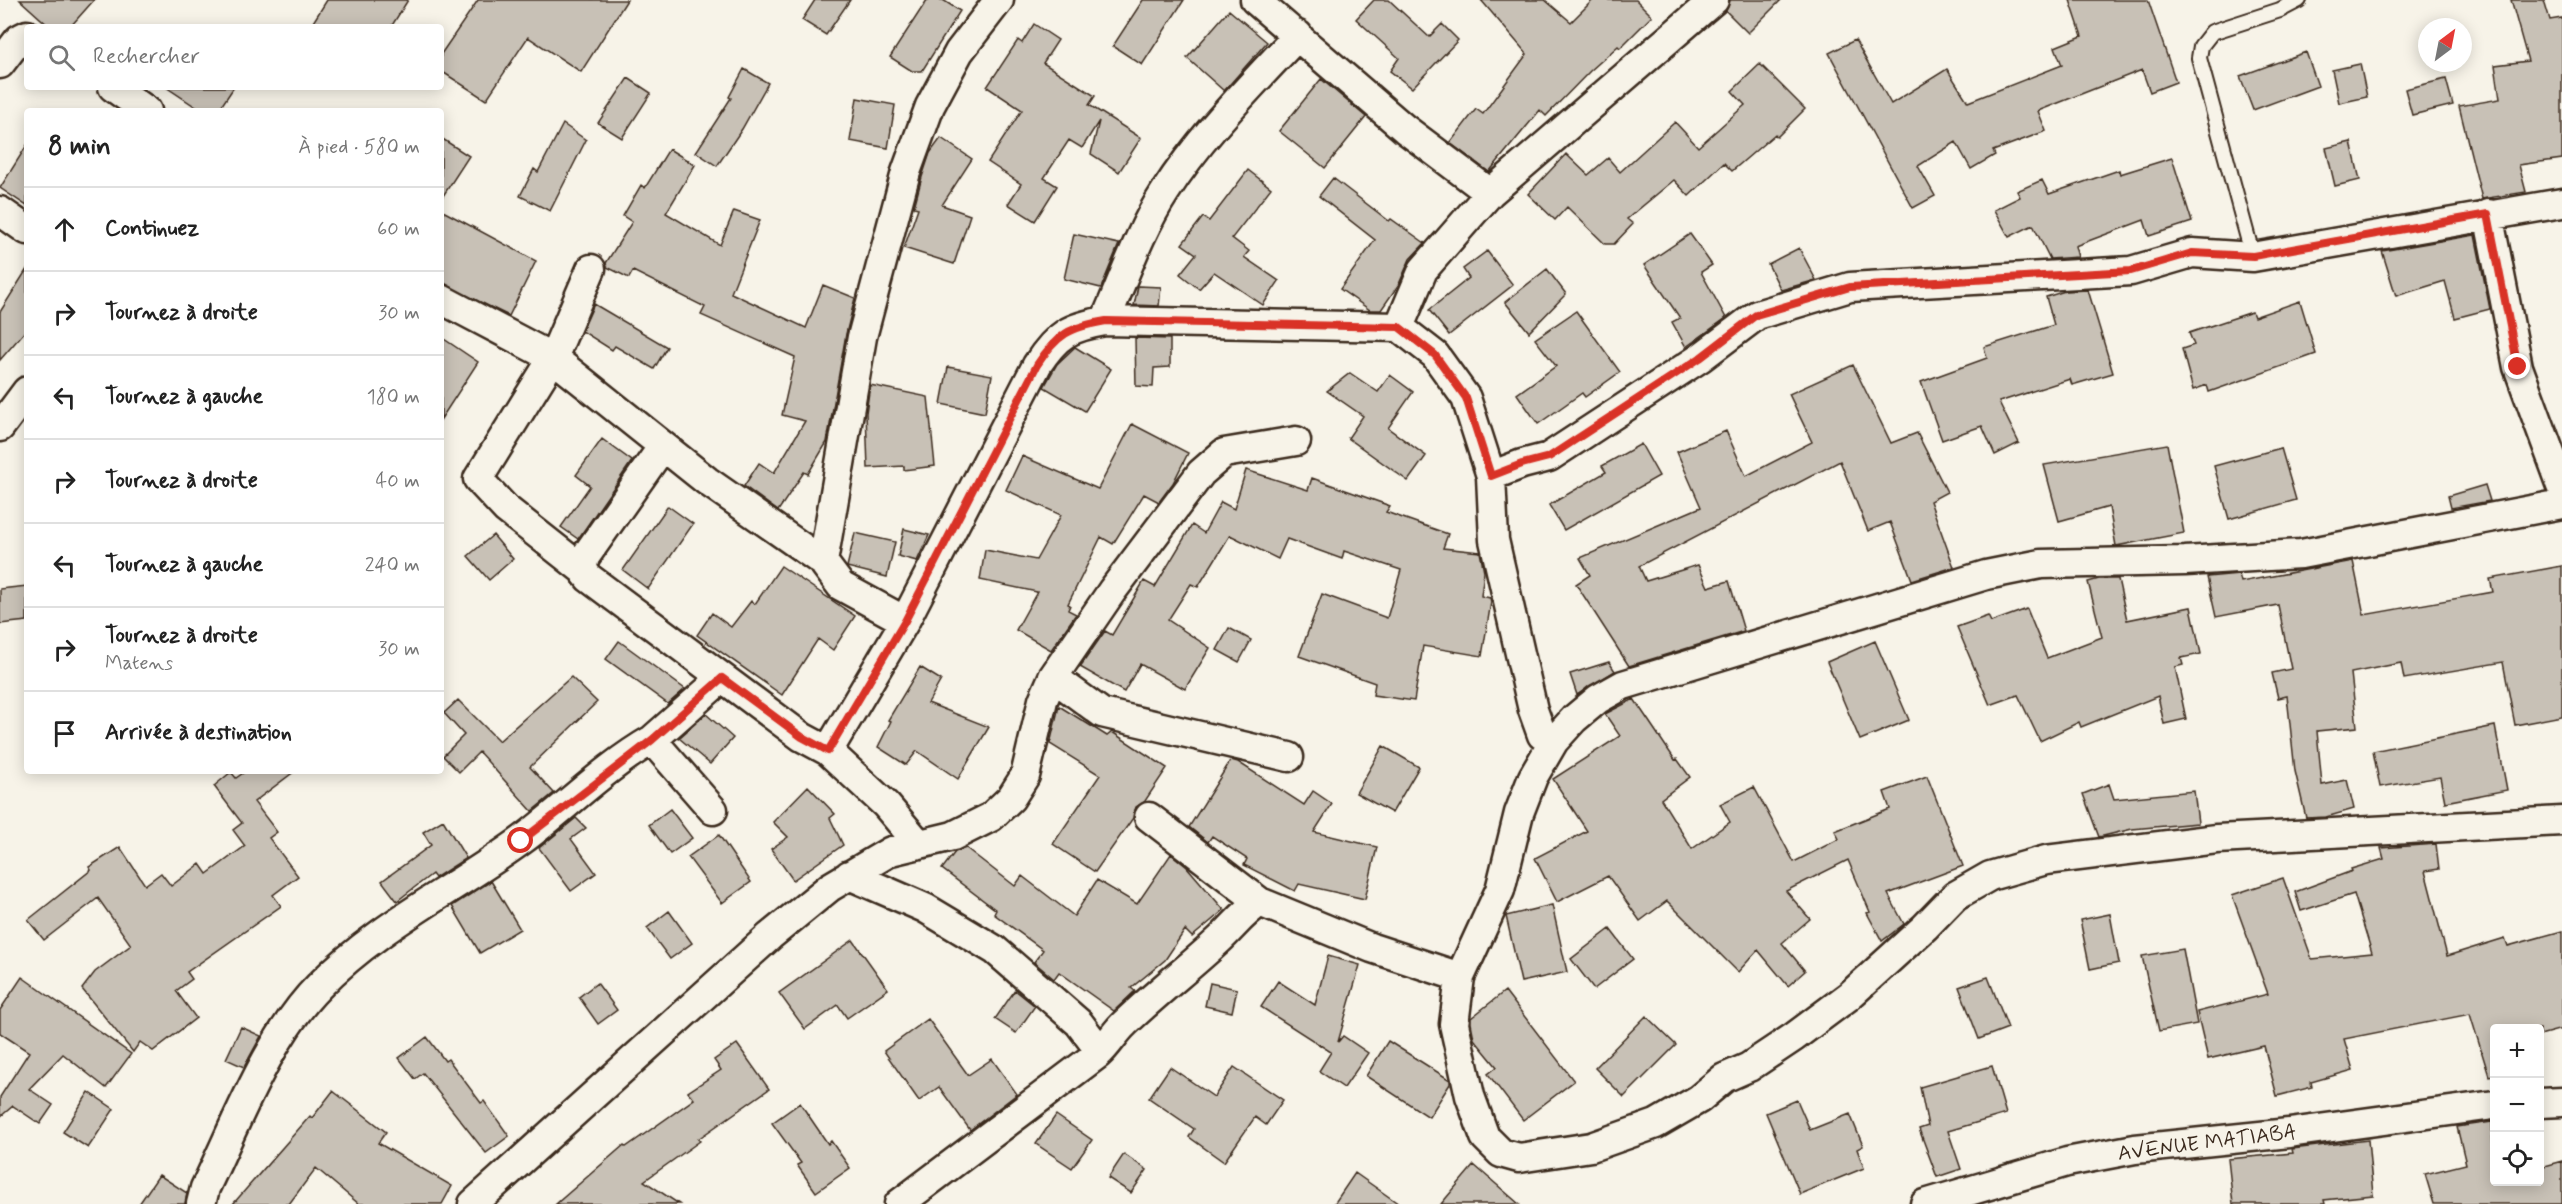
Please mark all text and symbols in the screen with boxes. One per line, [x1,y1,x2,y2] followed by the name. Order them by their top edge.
[2418,18,2472,72] north arrow
[24,24,444,90] search box
[45,41,78,74] icon: search
[93,43,200,71] text: Rechercher
[48,130,111,164] text: 8 min
[298,134,420,161] text: À pied · 580 m
[48,213,81,246] icon: ahead
[105,215,199,243] text: Continuez
[377,216,420,243] text: 60 m
[48,297,81,330] icon: right
[105,299,258,327] text: Tournez à droite
[378,300,420,327] text: 30 m
[2504,353,2530,379] route end
[48,381,81,414] icon: left
[105,383,263,411] text: Tournez à gauche
[367,384,420,411] text: 180 m
[48,465,81,498] icon: right
[105,467,258,495] text: Tournez à droite
[376,468,420,495] text: 40 m
[48,549,81,582] icon: left
[105,551,263,579] text: Tournez à gauche
[365,552,420,579] text: 240 m
[105,622,258,650] text: Tournez à droite
[48,633,81,666] icon: right
[378,636,420,663] text: 30 m
[105,650,173,677] text: Matens
[48,717,81,750] icon: arrive
[105,719,292,747] text: Arrivée à destination
[507,827,533,853] route start
[2490,1024,2544,1186] map controls
[2490,1024,2544,1078] button: +
[2490,1078,2544,1132] button: −
[2116,1118,2298,1168] street label: AVENUE MATIABA
[2490,1132,2544,1186] button: locate

